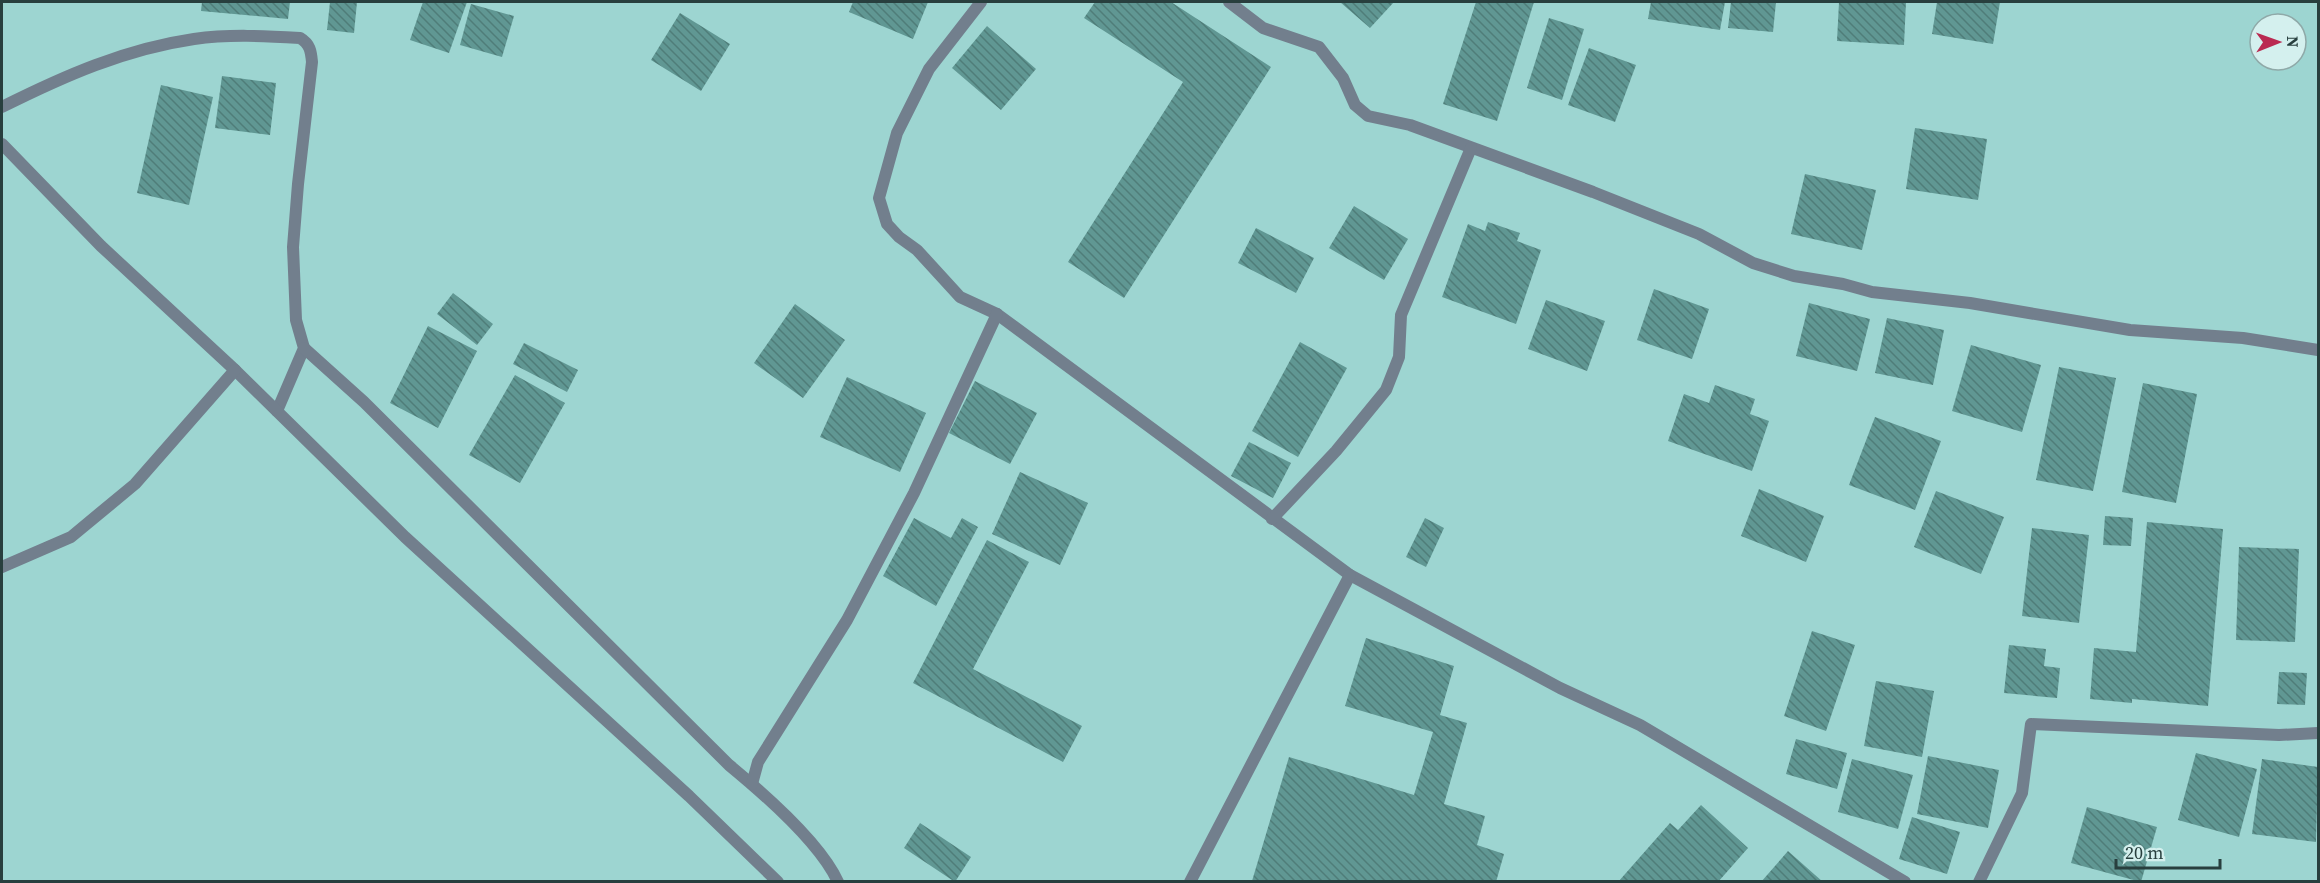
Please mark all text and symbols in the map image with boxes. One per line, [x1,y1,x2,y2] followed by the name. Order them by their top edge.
[2248,12,2308,72] north arrow
[2282,36,2304,48] text: N
[2116,832,2220,870] scale bar
[2125,840,2163,865] text: 20 m

